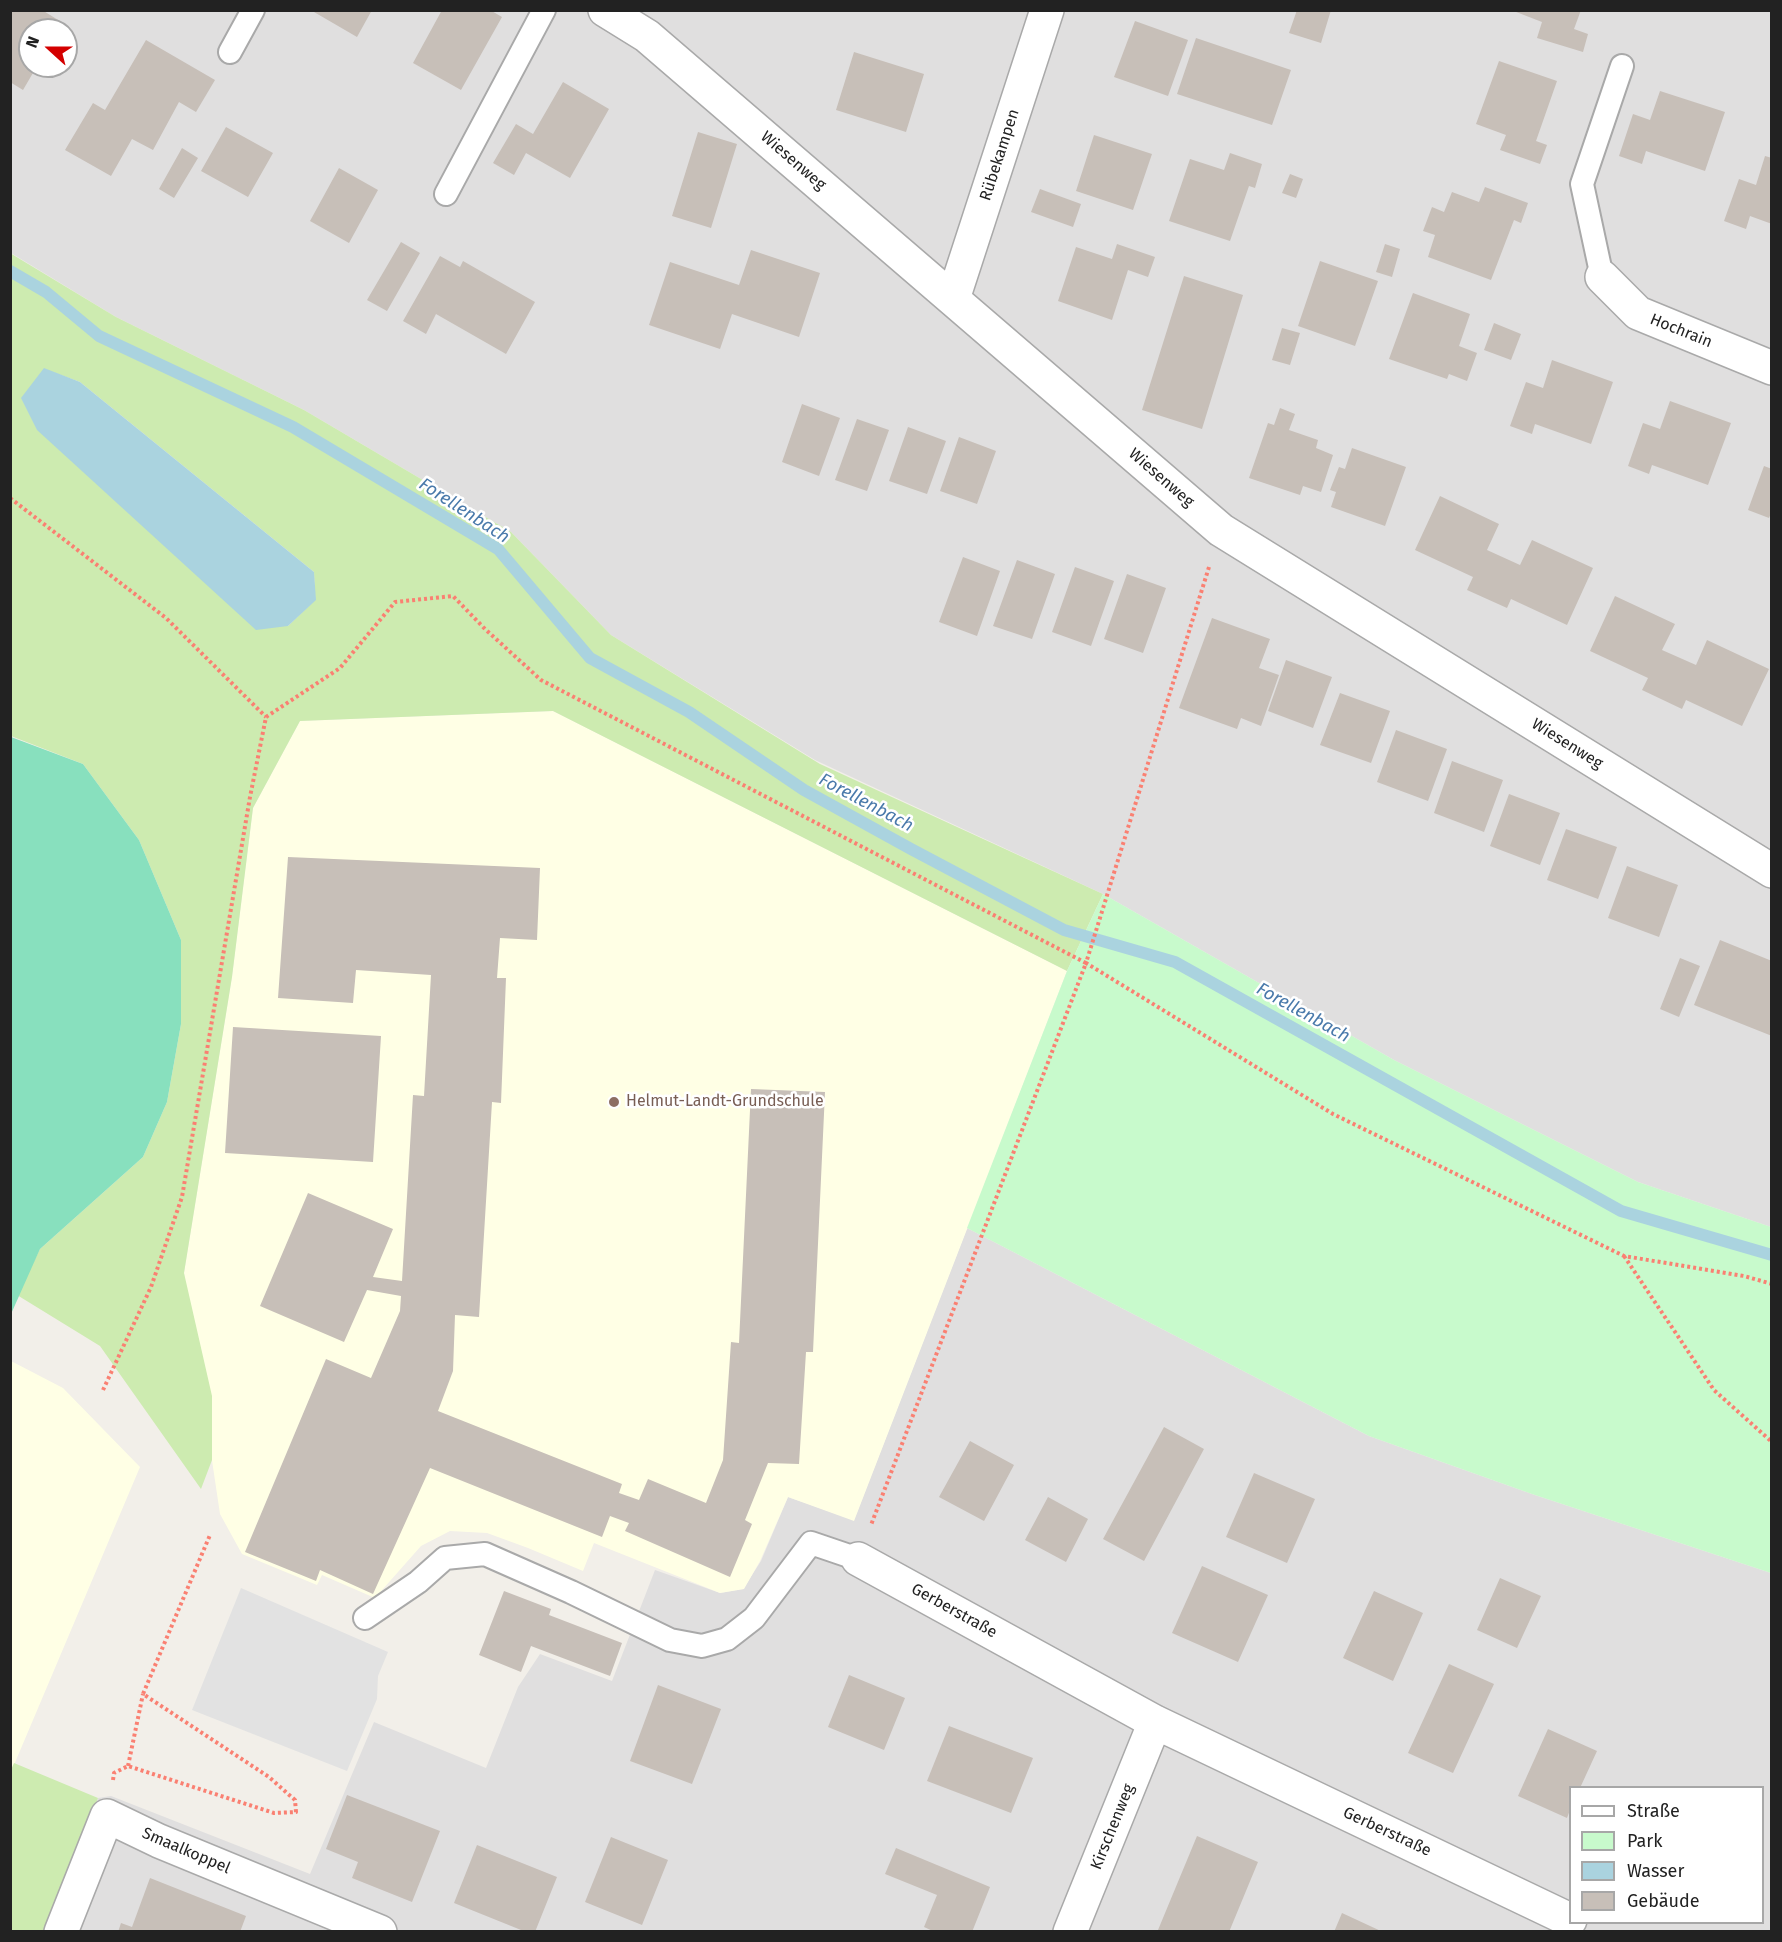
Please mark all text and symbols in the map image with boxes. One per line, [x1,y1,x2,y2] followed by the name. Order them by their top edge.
[18,18,78,78] north arrow
[22,34,43,50] text: N
[976,107,1024,203] street label: Rübekampen
[756,127,830,195] street label: Wiesenweg
[1647,310,1715,352] street label: Hochrain
[1124,444,1198,512] street label: Wiesenweg
[415,474,513,548] water label: Forellenbach
[1528,715,1606,773] street label: Wiesenweg
[815,769,917,837] water label: Forellenbach
[1252,978,1354,1048] water label: Forellenbach
[626,1092,824,1112] place label: Helmut-Landt-Grundschule
[607,1095,621,1109] marker: Helmut-Landt-Grundschule
[908,1580,1000,1642] street label: Gerberstraße
[1087,1781,1139,1873] street label: Kirschenweg
[1569,1786,1764,1924] legend
[1627,1800,1680,1822] text: Straße
[1340,1803,1434,1861] street label: Gerberstraße
[139,1824,233,1878] street label: Smaalkoppel
[1627,1830,1662,1852] text: Park
[1627,1860,1684,1882] text: Wasser
[1627,1890,1700,1912] text: Gebäude

